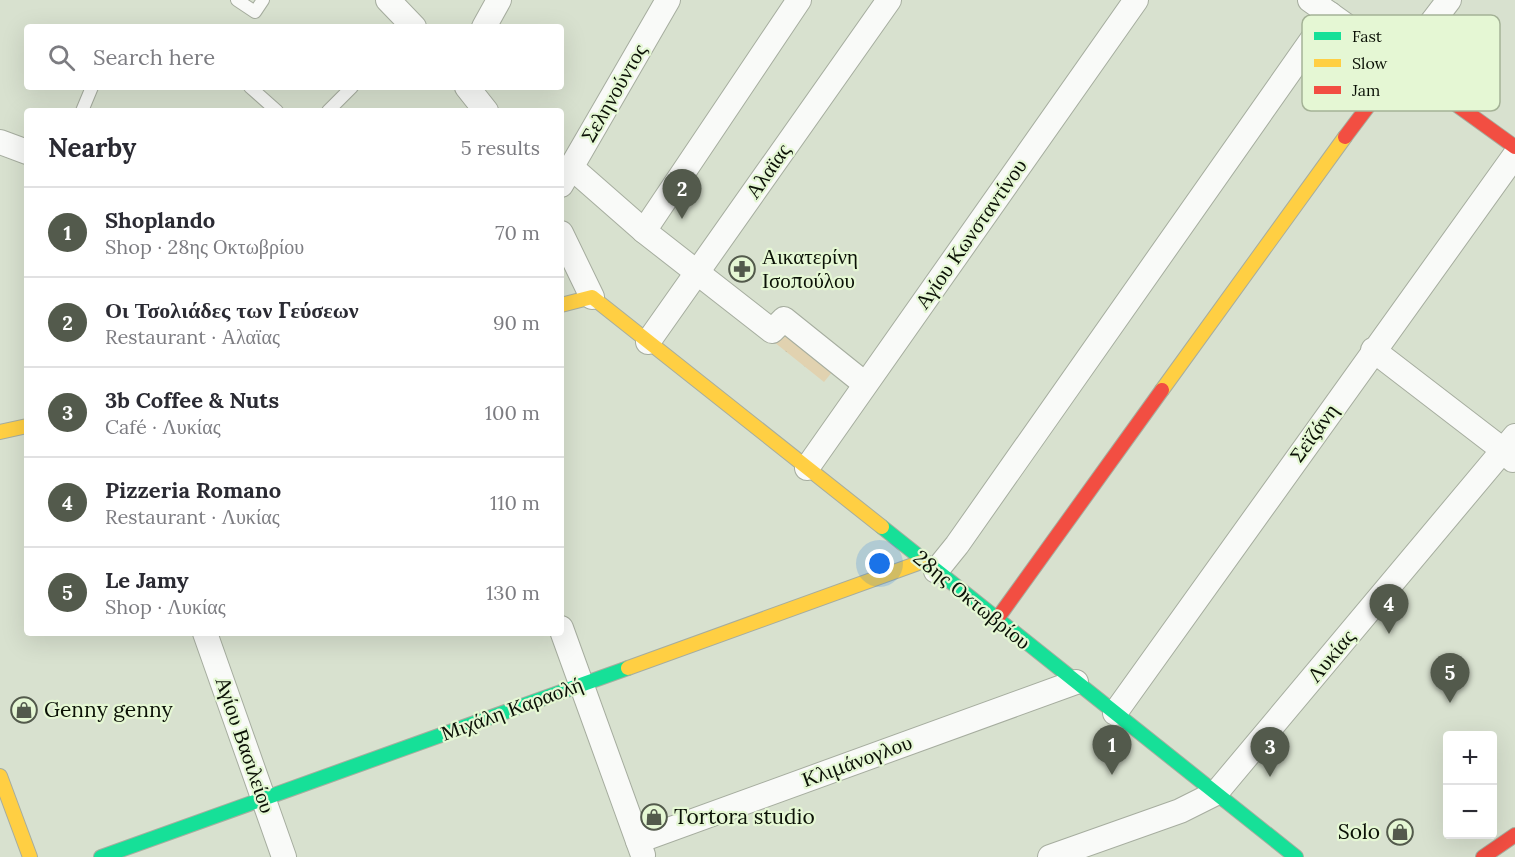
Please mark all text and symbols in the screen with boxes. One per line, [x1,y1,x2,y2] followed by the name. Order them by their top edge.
[1302,15,1500,111] legend
[24,24,564,90] search box
[1352,26,1383,46] text: Fast
[575,38,653,147] street label: Σεληνούντος
[45,41,78,74] icon: search
[93,43,215,71] text: Search here
[1352,53,1388,73] text: Slow
[1351,80,1380,100] text: Jam
[48,131,136,164] text: Nearby
[461,135,540,160] text: 5 results
[739,137,797,204] street label: Αλαϊας
[909,153,1033,314] street label: Αγίου Κωνσταντίνου
[662,170,702,219] pin: 2
[105,206,215,234] text: Shoplando
[63,220,72,245] text: 1
[495,220,540,245] text: 70 m
[105,234,304,259] text: Shop · 28ης Οκτωβρίου
[762,243,858,294] place label: Αικατερίνη Ισοπούλου
[727,254,757,284] pharmacy icon: Αικατερίνη Ισοπούλου
[105,296,359,324] text: Οι Τσολιάδες των Γεύσεων
[62,310,73,335] text: 2
[493,310,540,335] text: 90 m
[105,324,280,349] text: Restaurant · Αλαϊας
[105,386,279,414] text: 3b Coffee & Nuts
[1283,398,1344,467] street label: Σεϊζάνη
[62,400,73,425] text: 3
[485,400,540,425] text: 100 m
[105,414,221,439] text: Café · Λυκίας
[105,476,281,504] text: Pizzeria Romano
[62,490,73,515] text: 4
[490,490,540,515] text: 110 m
[105,504,280,529] text: Restaurant · Λυκίας
[908,544,1037,655] street label: 28ης Οκτωβρίου
[865,549,894,578] your location
[105,566,189,594] text: Le Jamy
[62,580,73,605] text: 5
[486,580,540,605] text: 130 m
[1370,584,1408,634] pin: 4
[105,594,226,619] text: Shop · Λυκίας
[1301,623,1361,688] street label: Λυκίας
[1430,654,1470,703] pin: 5
[437,670,586,747] street label: Μιχάλη Καραολή
[209,673,281,817] street label: Αγίου Βασιλείου
[9,695,39,725] shop icon: Genny genny
[44,696,173,723] place label: Genny genny
[1092,726,1132,775] pin: 1
[798,728,915,793] street label: Κλιμάνογλου
[1250,728,1290,777] pin: 3
[1443,731,1497,839] map controls
[1443,731,1497,785] button: +
[1443,785,1497,839] button: −
[639,802,669,832] shop icon: Tortora studio
[674,803,815,830] place label: Tortora studio
[1385,817,1415,847] shop icon: Solo
[1338,818,1380,845] place label: Solo

